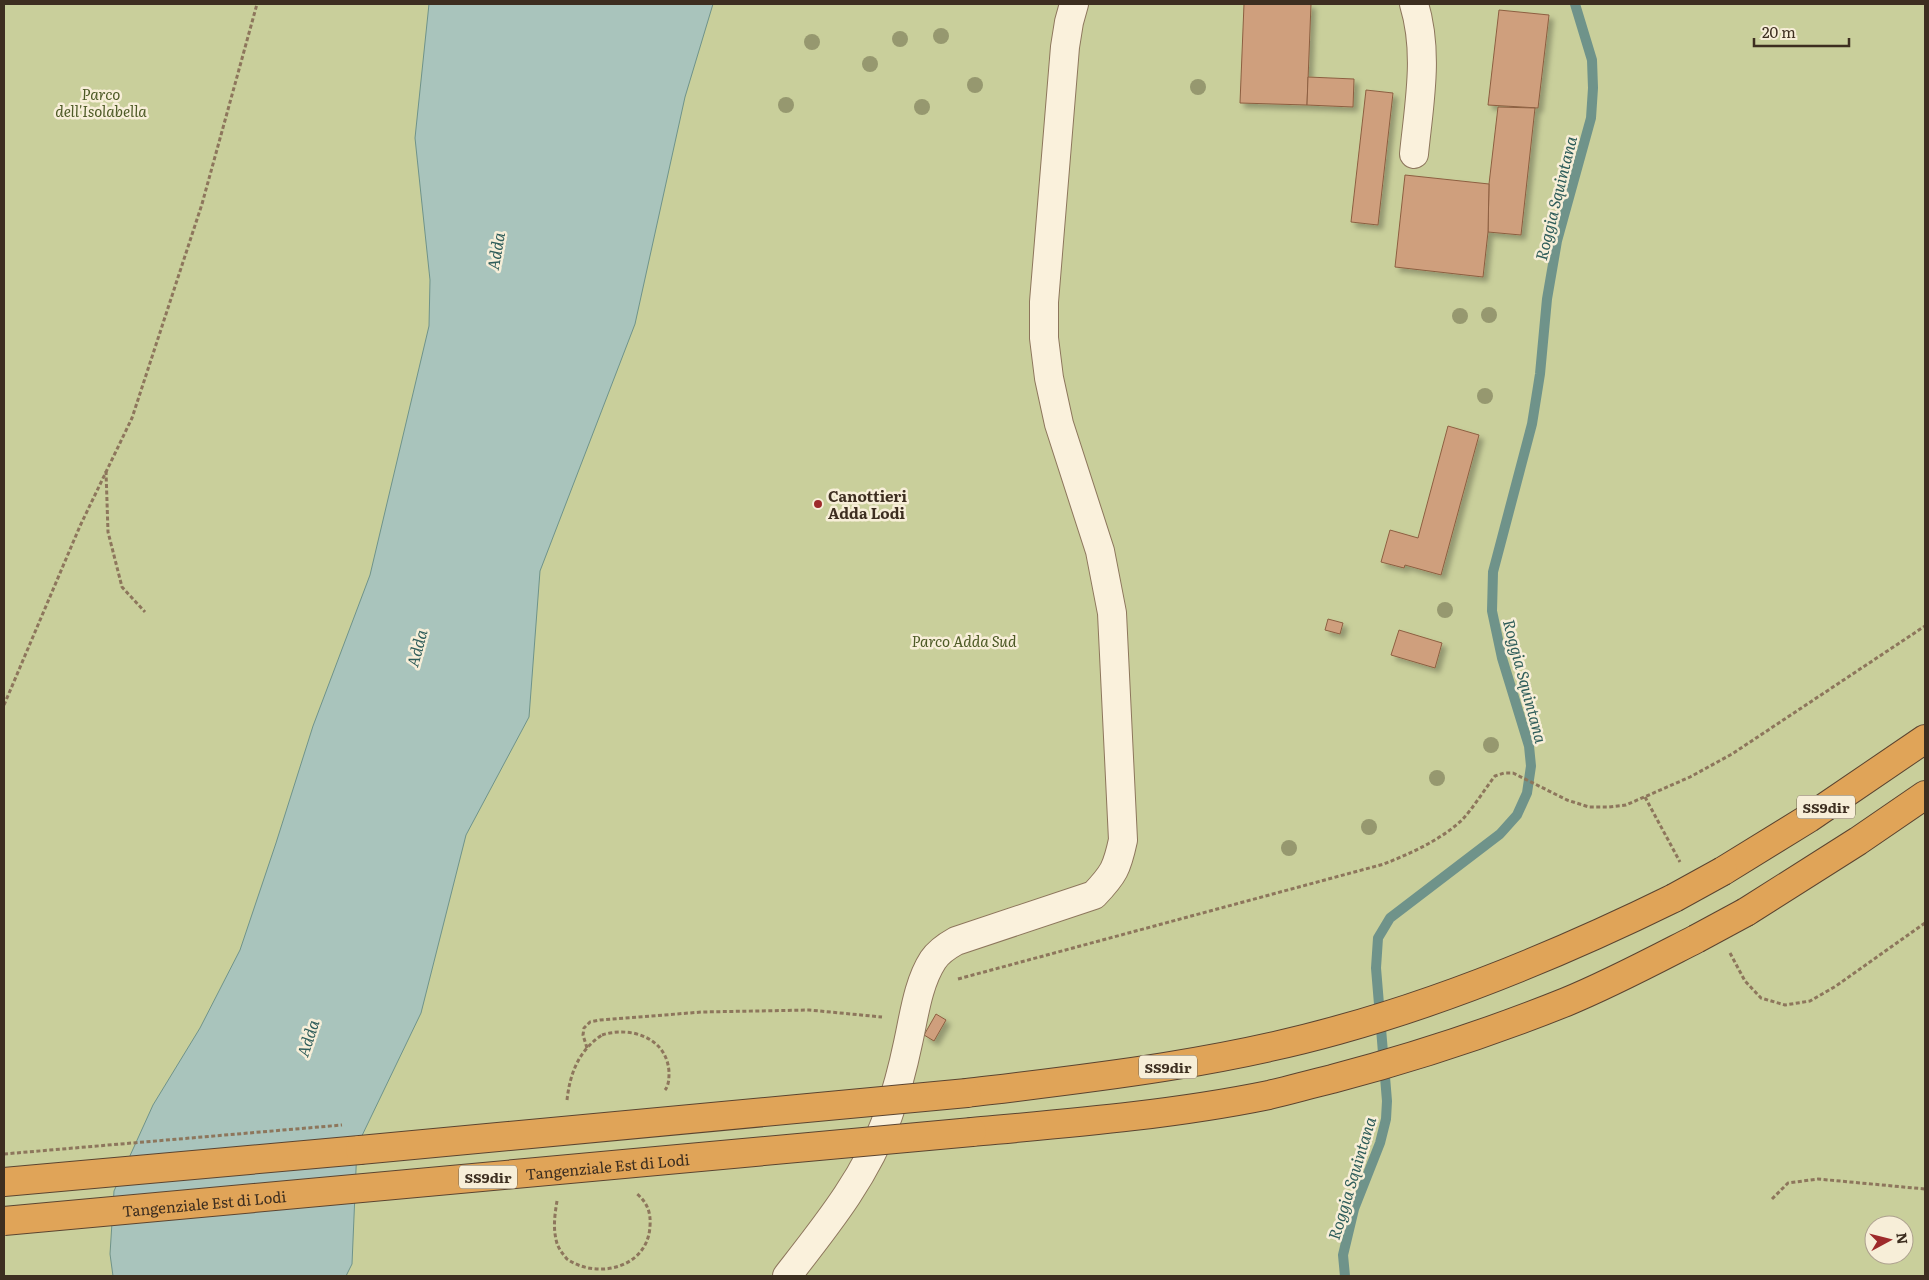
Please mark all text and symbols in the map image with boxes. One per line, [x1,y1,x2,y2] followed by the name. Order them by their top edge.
[1754,15,1849,47] scale bar
[1762,20,1796,43] text: 20 m
[55,82,147,122] park label: Parco dell'Isolabella
[1528,132,1582,263] water label: Roggia Squintana
[480,229,510,272] water label: Adda
[828,484,908,524] place label: Canottieri Adda Lodi
[812,498,824,510] marker: Canottieri Adda Lodi
[1498,616,1554,746] water label: Roggia Squintana
[399,626,433,670] water label: Adda
[911,629,1017,652] park label: Parco Adda Sud
[1797,796,1855,819] road number: SS9dir
[290,1015,325,1060] water label: Adda
[1139,1056,1197,1078] road number: SS9dir
[1321,1113,1381,1242] water label: Roggia Squintana
[524,1147,691,1185] street label: Tangenziale Est di Lodi
[459,1166,517,1188] road number: SS9dir
[121,1184,287,1222] street label: Tangenziale Est di Lodi
[1864,1215,1914,1265] north arrow
[1892,1231,1914,1246] text: N

